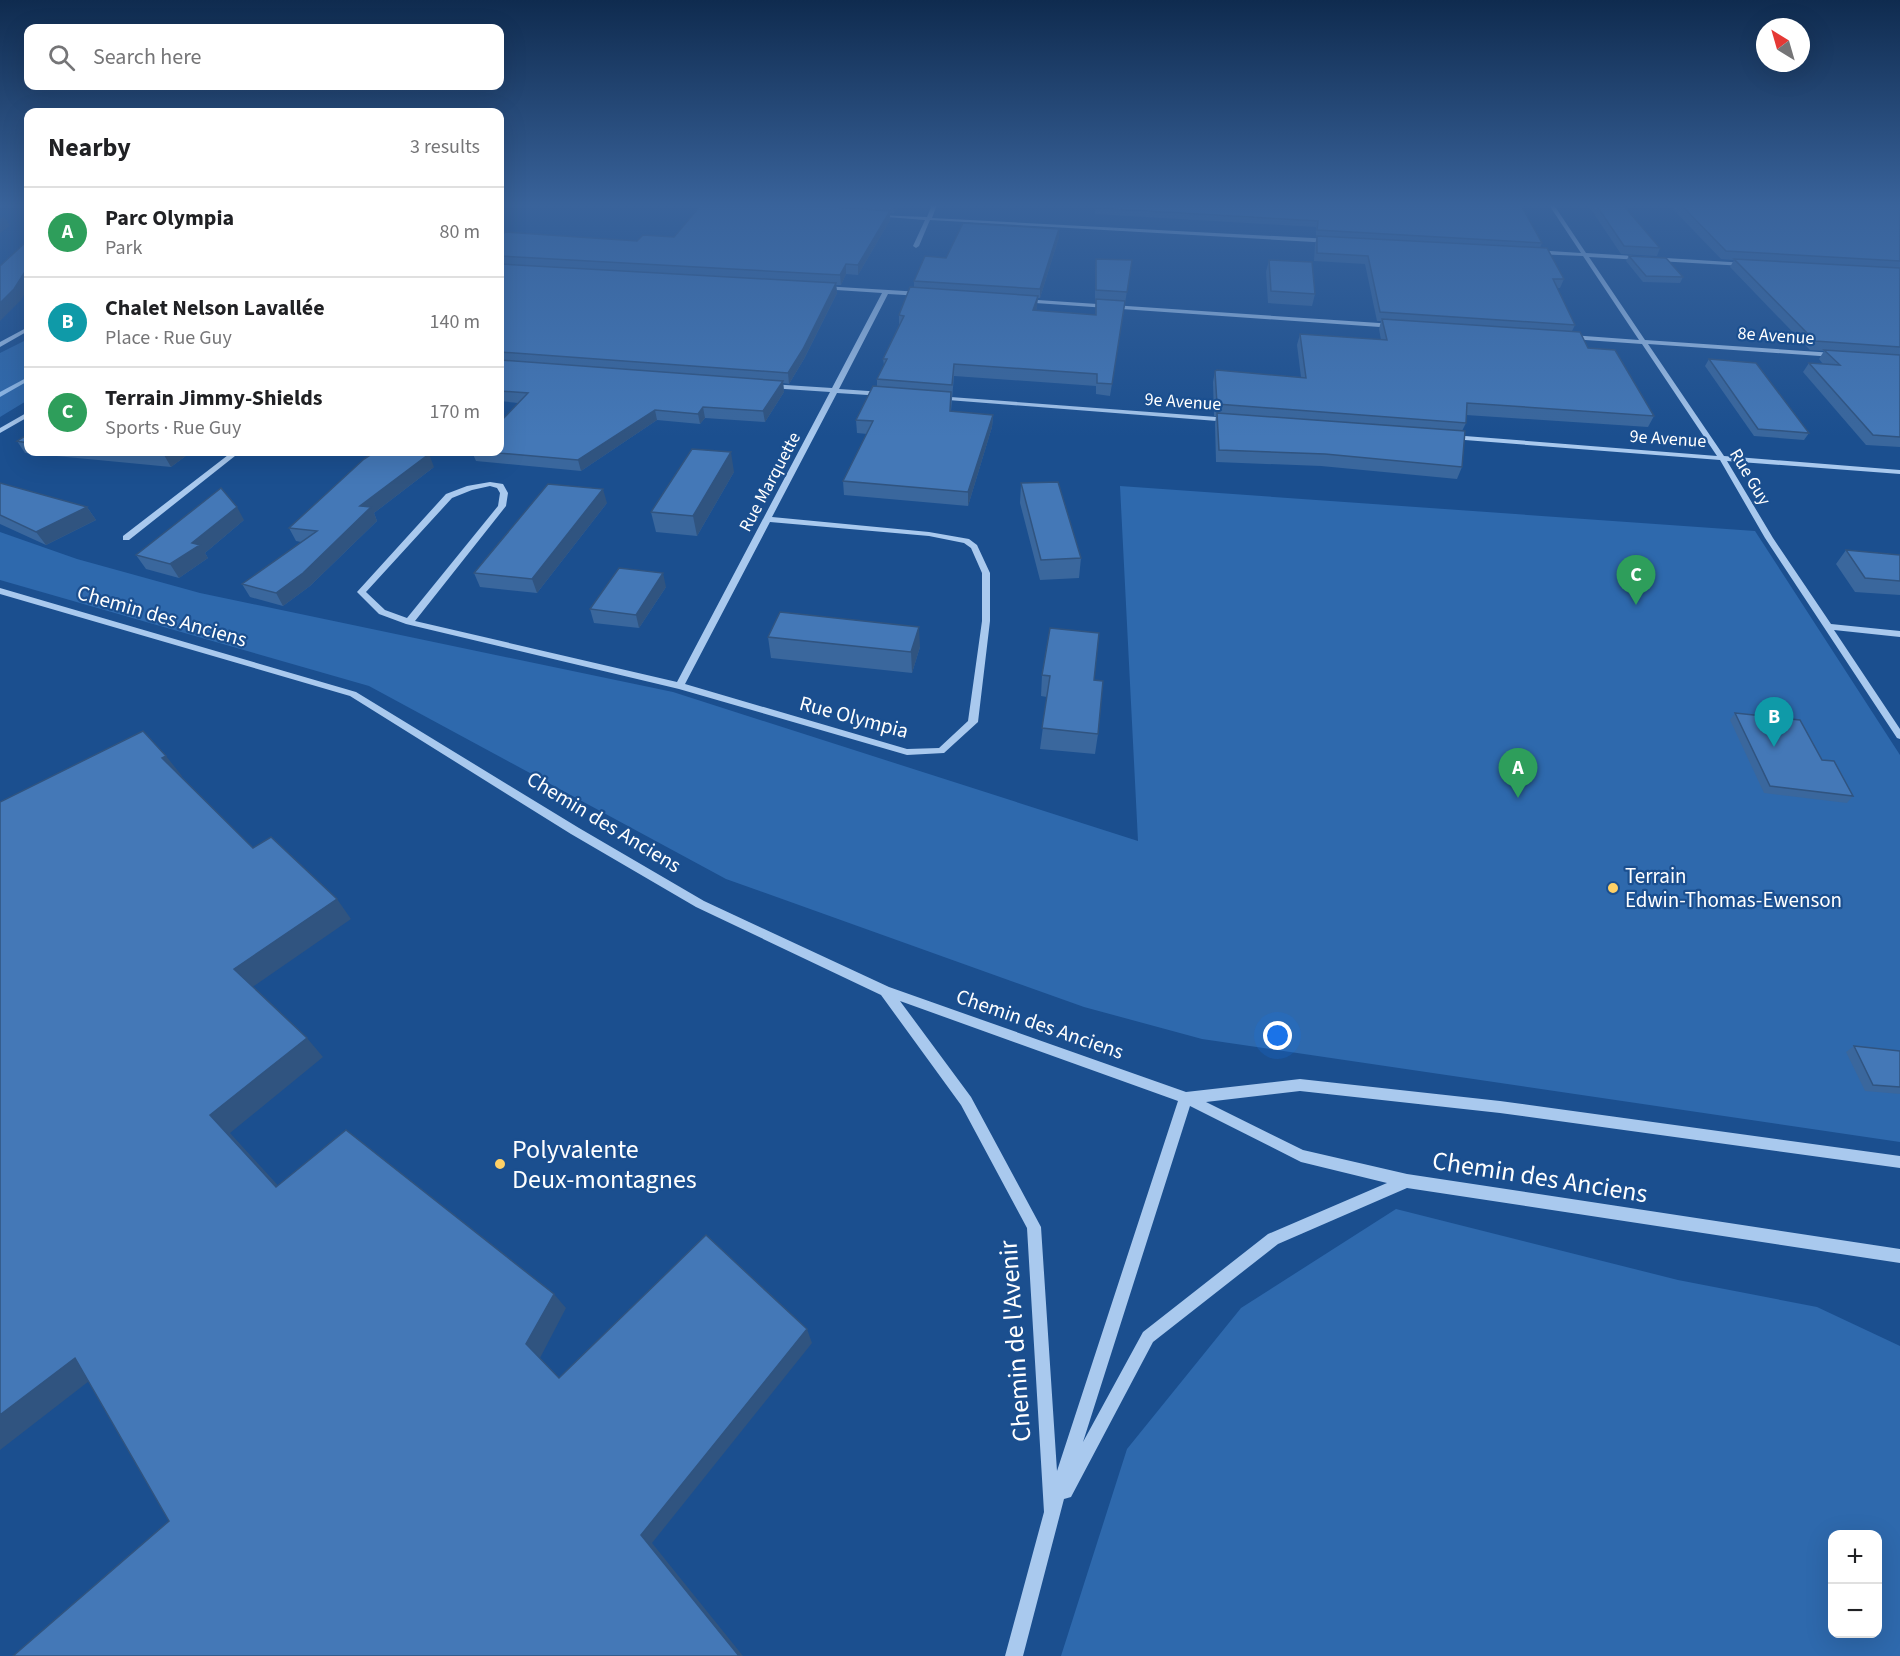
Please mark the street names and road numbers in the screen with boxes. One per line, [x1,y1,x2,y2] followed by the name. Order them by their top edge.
[1737,321,1815,351] street label: 8e Avenue
[1144,387,1222,417] street label: 9e Avenue
[1629,424,1707,454] street label: 9e Avenue
[733,428,807,536] street label: Rue Marquette
[1723,444,1777,510] street label: Rue Guy
[74,577,251,655] street label: Chemin des Anciens
[796,688,912,746] street label: Rue Olympia
[521,764,687,880] street label: Chemin des Anciens
[952,981,1128,1067] street label: Chemin des Anciens
[1430,1142,1650,1212] street label: Chemin des Anciens
[989,1238,1040,1443] street label: Chemin de l'Avenir

